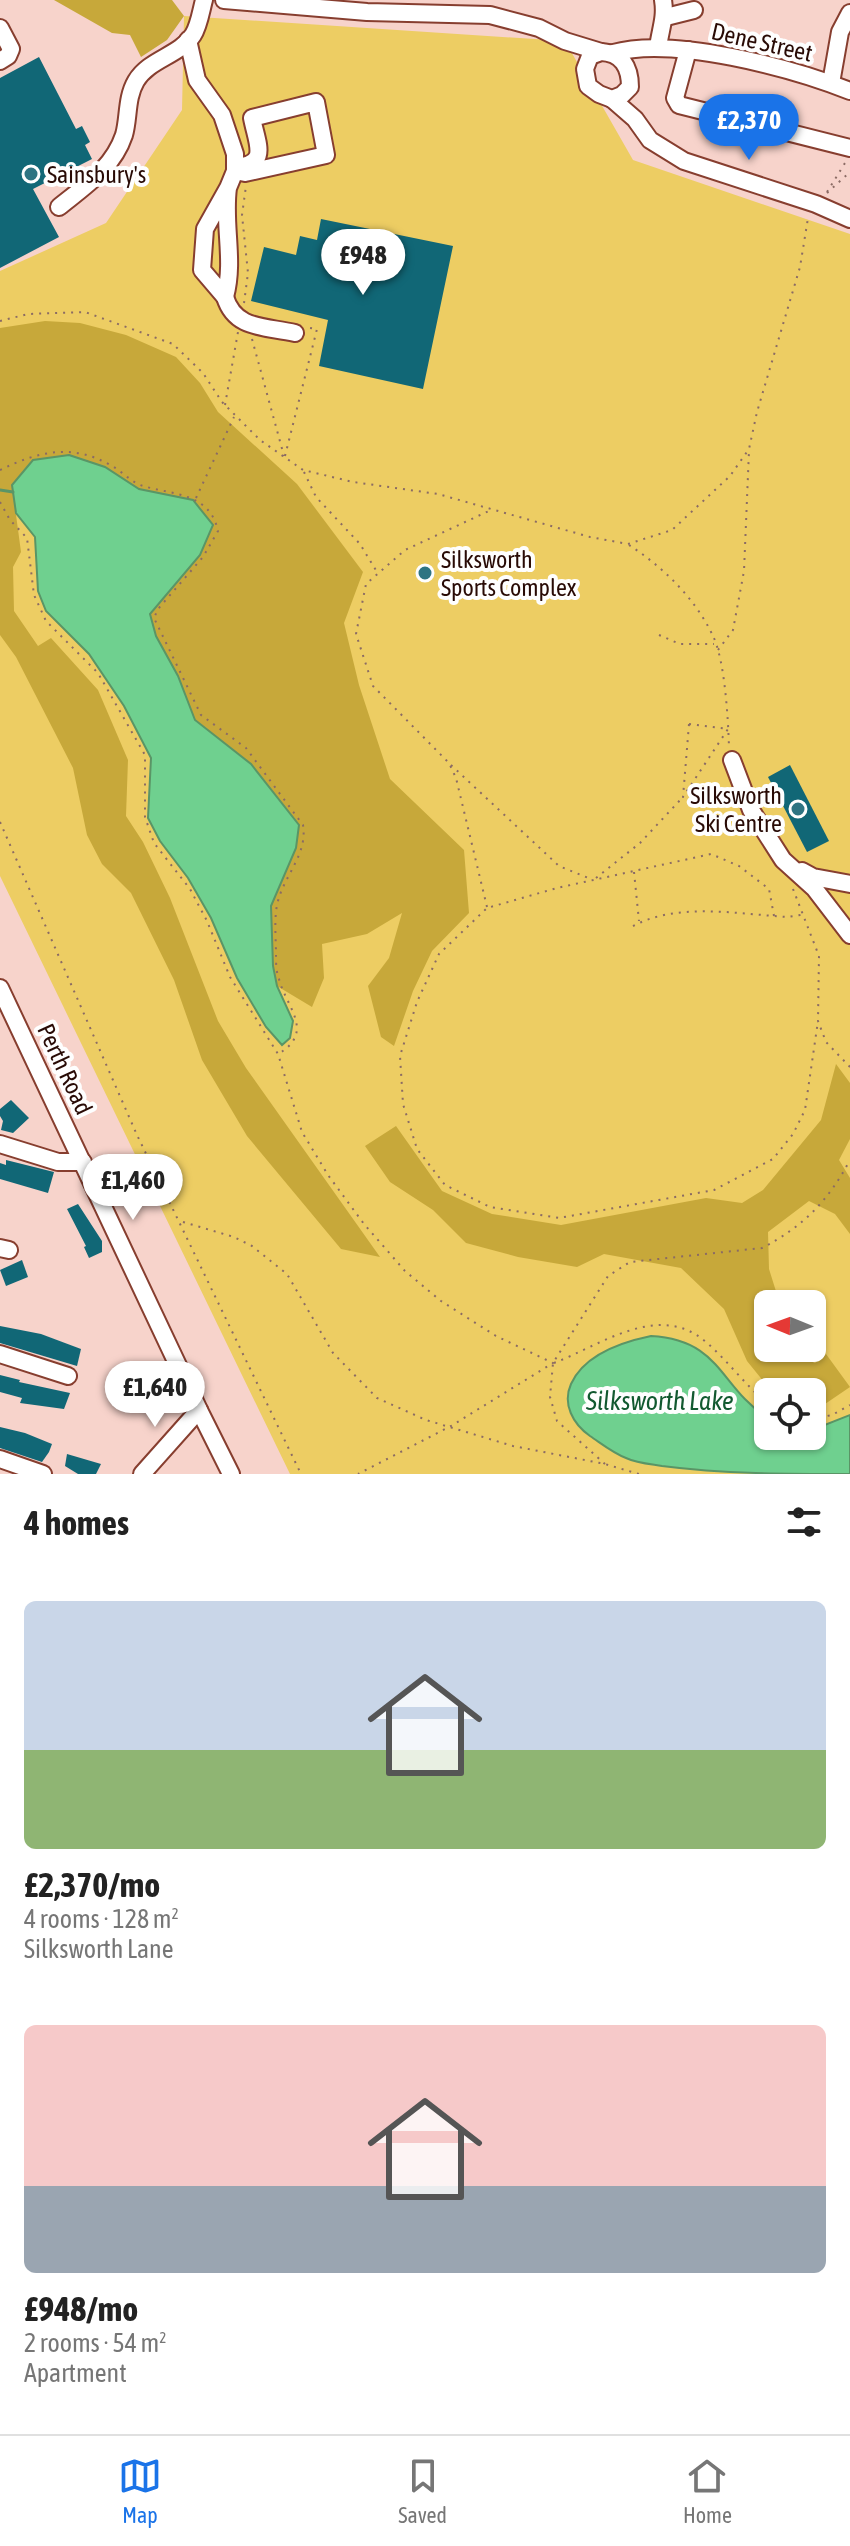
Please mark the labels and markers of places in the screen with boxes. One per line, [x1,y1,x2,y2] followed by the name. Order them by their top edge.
[684,94,814,162] pin: £2,370
[47,161,146,188] place label: Sainsbury's
[22,165,40,183] marker: Sainsbury's
[316,229,410,297] pin: £948
[441,546,577,601] place label: Silksworth Sports Complex
[416,564,434,582] marker: Silksworth Sports Complex
[690,782,782,837] place label: Silksworth Ski Centre
[789,800,807,818] marker: Silksworth Ski Centre
[68,1154,198,1222] pin: £1,460
[90,1361,220,1429] pin: £1,640

